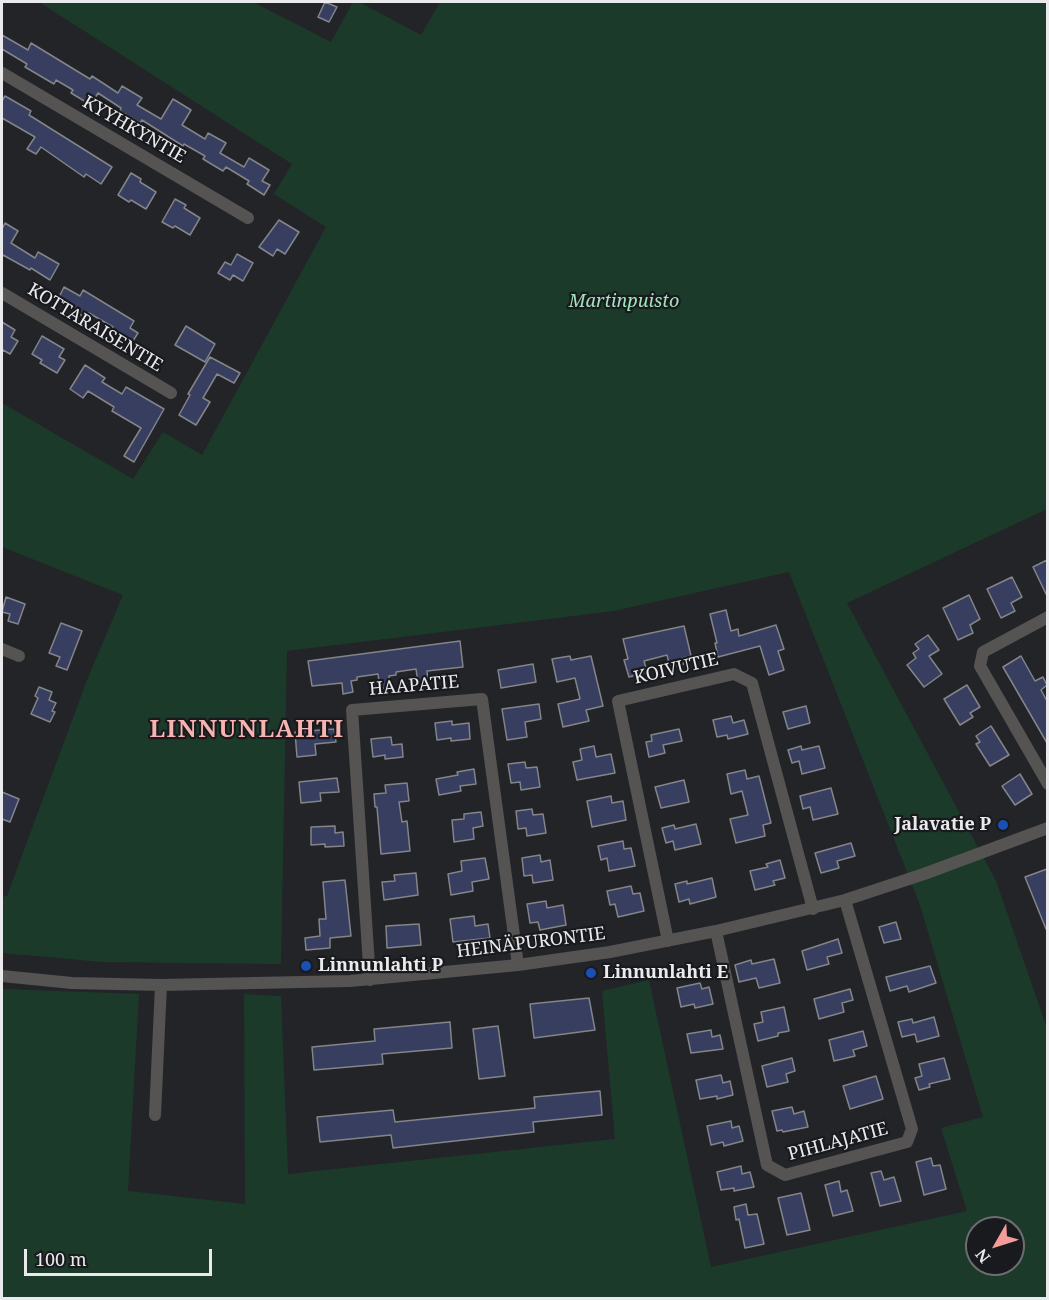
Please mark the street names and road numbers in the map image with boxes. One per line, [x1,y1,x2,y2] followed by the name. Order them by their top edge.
[78,92,190,168] street label: KYYHKYNTIE
[24,279,166,377] street label: KOTTARAISENTIE
[632,649,720,689] street label: KOIVUTIE
[368,671,460,701] street label: HAAPATIE
[455,923,607,963] street label: HEINÄPURONTIE
[786,1118,890,1166] street label: PIHLAJATIE

